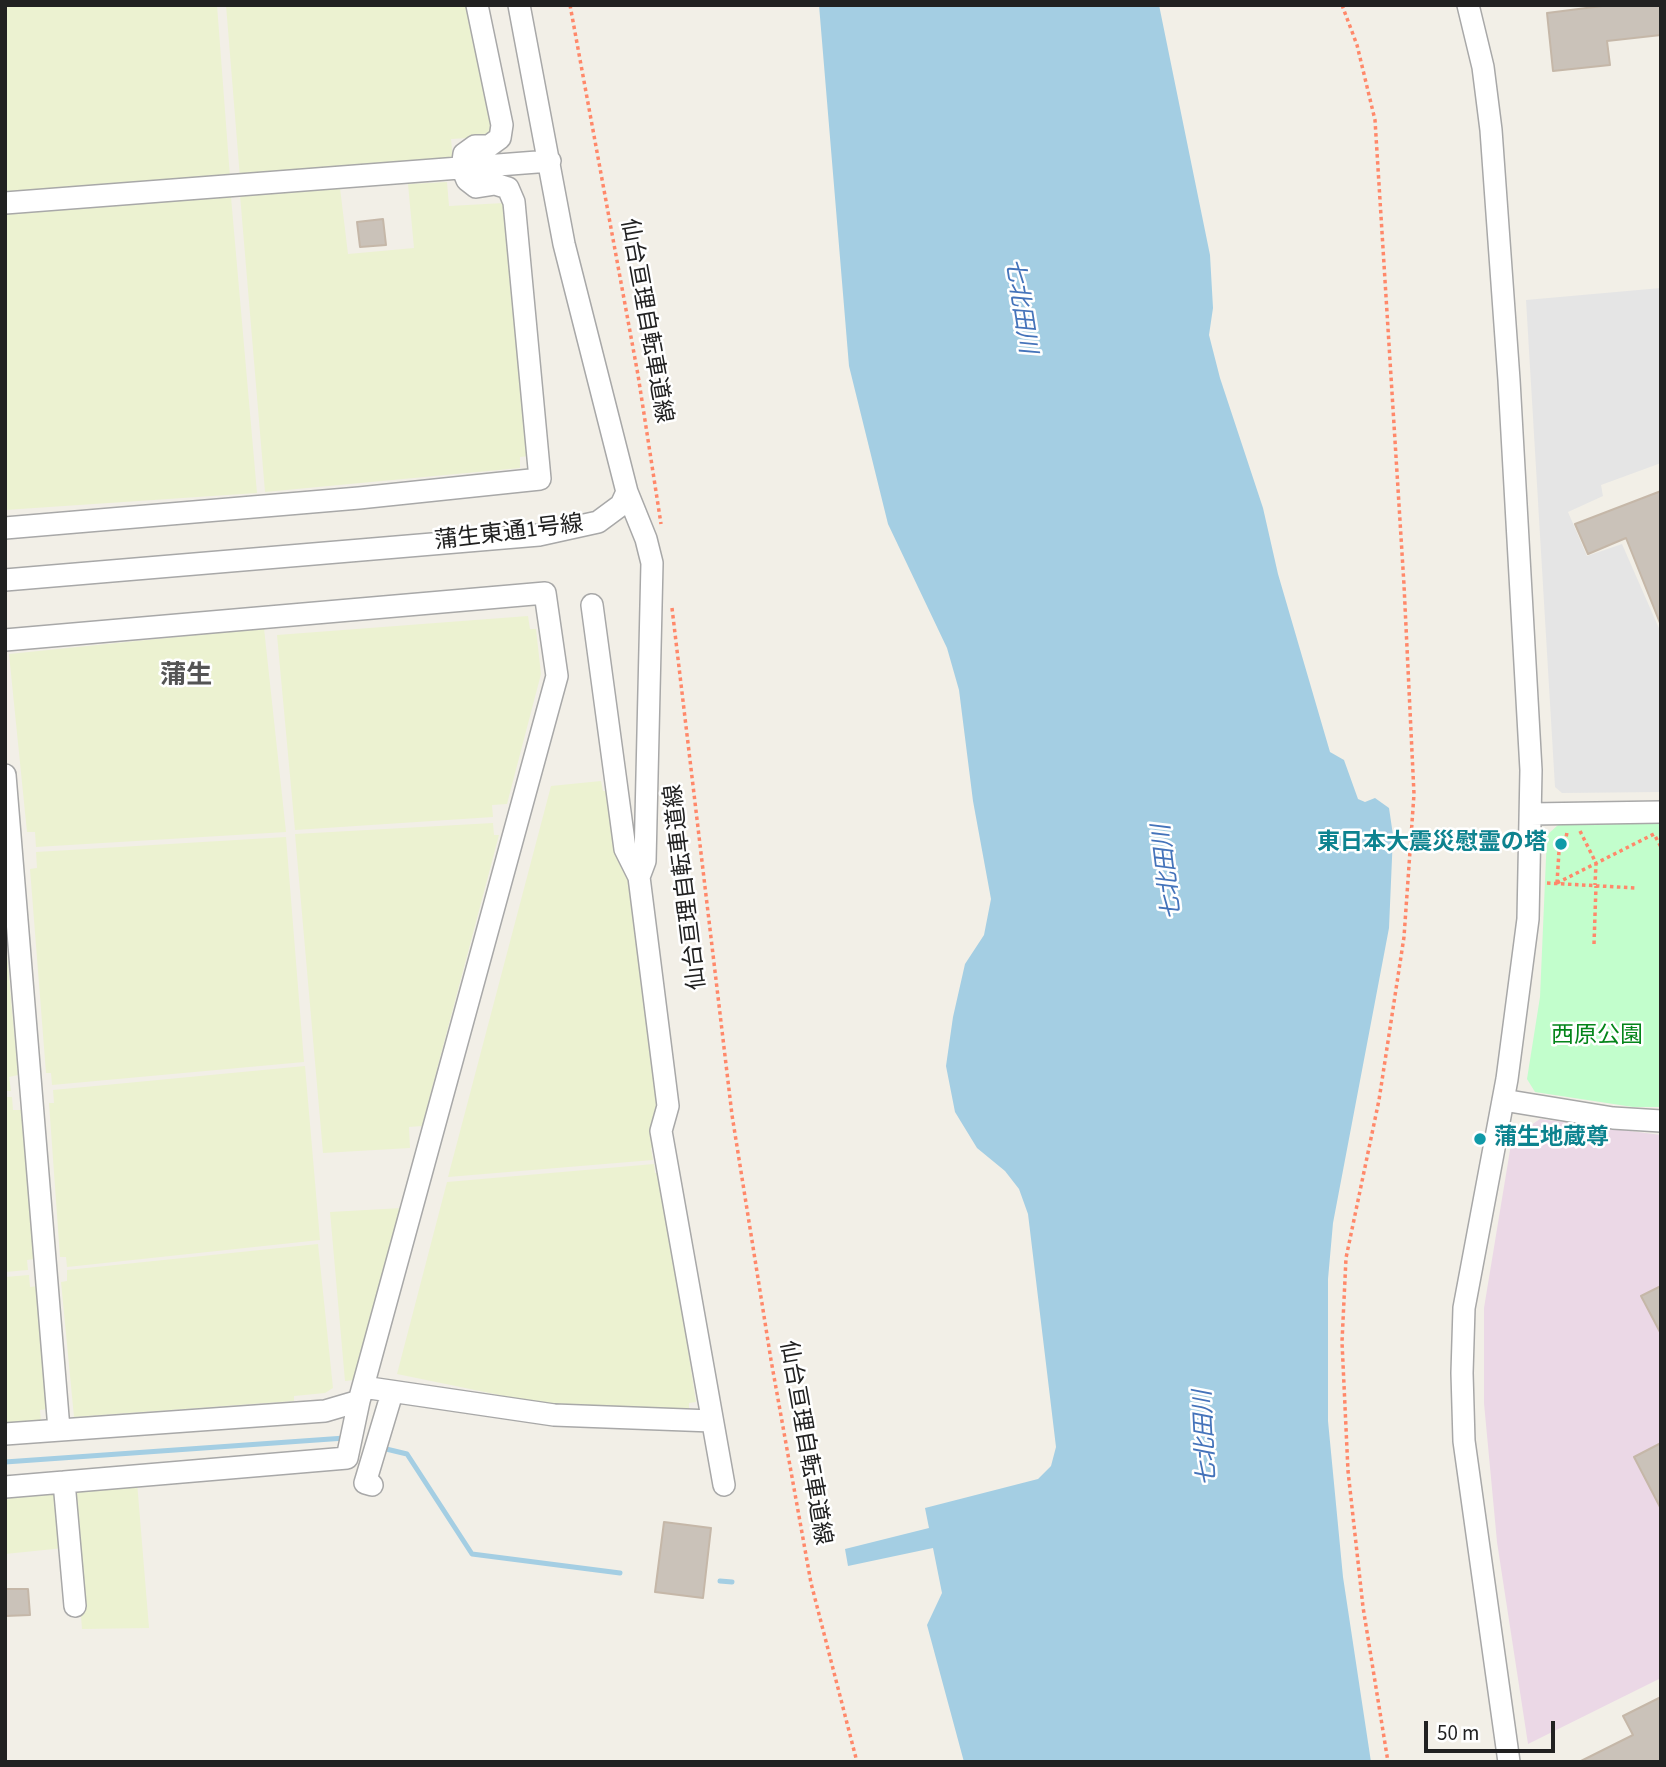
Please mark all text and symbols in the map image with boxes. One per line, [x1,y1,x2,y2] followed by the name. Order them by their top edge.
[613,217,677,425] street label: 仙台亘理自転車道線
[997,256,1041,356] water label: 七北田川
[433,511,585,557] street label: 蒲生東通1号線
[160,661,212,693] district label: 蒲生
[661,783,713,991] street label: 仙台亘理自転車道線
[1149,823,1189,921] water label: 七北田川
[1317,830,1547,858] place label: 東日本大震災慰霊の塔
[1553,836,1569,852] marker: 東日本大震災慰霊の塔
[1551,1023,1643,1051] park label: 西原公園
[1494,1125,1609,1153] place label: 蒲生地蔵尊
[1472,1131,1488,1147] marker: 蒲生地蔵尊
[772,1339,836,1547] street label: 仙台亘理自転車道線
[1190,1389,1224,1487] water label: 七北田川
[1428,1708,1559,1752] scale bar
[1437,1718,1479,1748] text: 50 m

